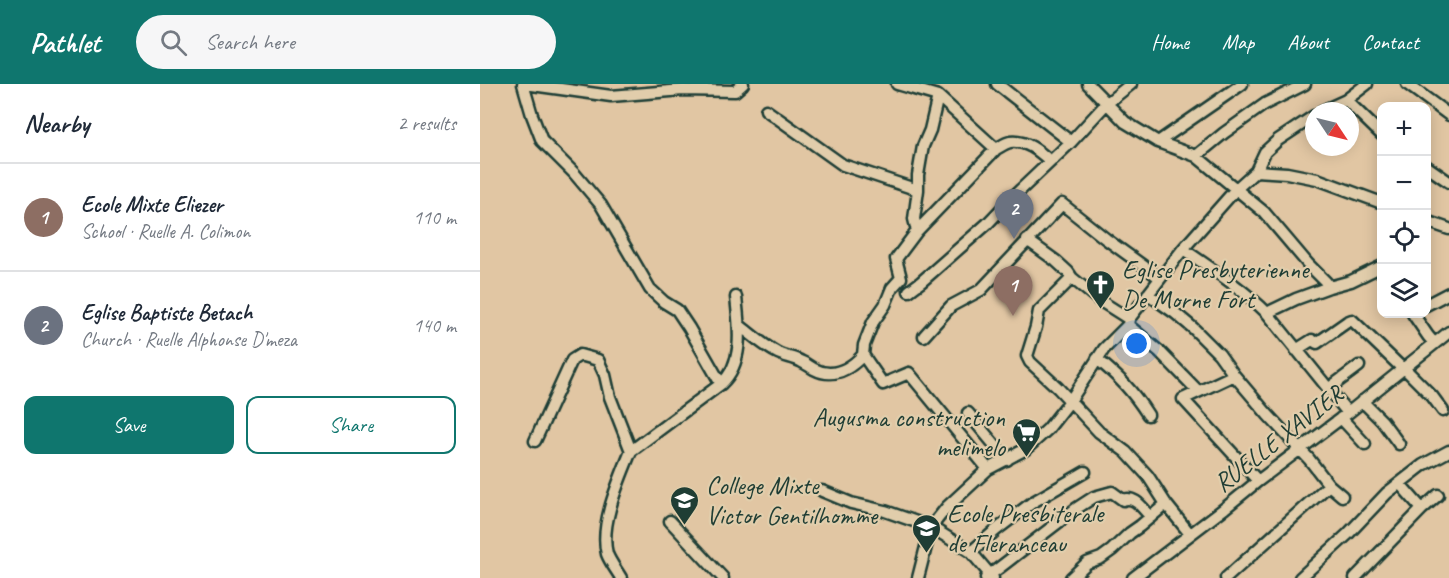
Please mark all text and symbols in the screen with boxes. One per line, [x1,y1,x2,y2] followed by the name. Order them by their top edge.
[136,15,556,69] search box
[30,25,100,60] text: Pathlet
[157,26,190,59] icon: search
[205,28,295,56] text: Search here
[1151,29,1189,55] text: Home
[1222,29,1254,55] text: Map
[1287,29,1329,55] text: About
[1362,29,1419,55] text: Contact
[1305,102,1359,156] north arrow
[1377,102,1431,318] map controls
[1377,102,1431,156] button: +
[24,107,89,140] text: Nearby
[397,111,456,136] text: 2 results
[1377,156,1431,210] button: −
[994,190,1034,239] pin: 2
[81,191,223,219] text: Ecole Mixte Eliezer
[39,205,48,230] text: 1
[413,205,456,230] text: 110 m
[1377,210,1431,264] button: locate
[81,219,250,244] text: School · Ruelle A. Colimon
[1122,253,1311,316] place label: Eglise Presbyterienne De Morne Fort
[1377,264,1431,318] button: layers
[994,266,1032,316] pin: 1
[1085,268,1117,310] church icon: Eglise Presbyterienne De Morne Fort
[81,299,252,327] text: Eglise Baptiste Betach
[39,313,48,338] text: 2
[413,313,456,338] text: 140 m
[81,327,297,352] text: Church · Ruelle Alphonse D'meza
[1122,329,1151,358] your location
[1207,376,1351,499] street label: RUELLE XAVIER
[24,396,234,454] button: Save
[246,396,456,454] button: Share
[813,401,1007,464] place label: Augusma construction melimelo
[1010,416,1042,458] supermarket icon: Augusma construction melimelo
[706,469,879,532] place label: College Mixte Victor Gentilhomme
[669,484,701,526] school or university icon: College Mixte Victor Gentilhomme
[947,497,1106,560] place label: Ecole Presbiterale de Fleranceau
[910,512,942,554] school or university icon: Ecole Presbiterale de Fleranceau

